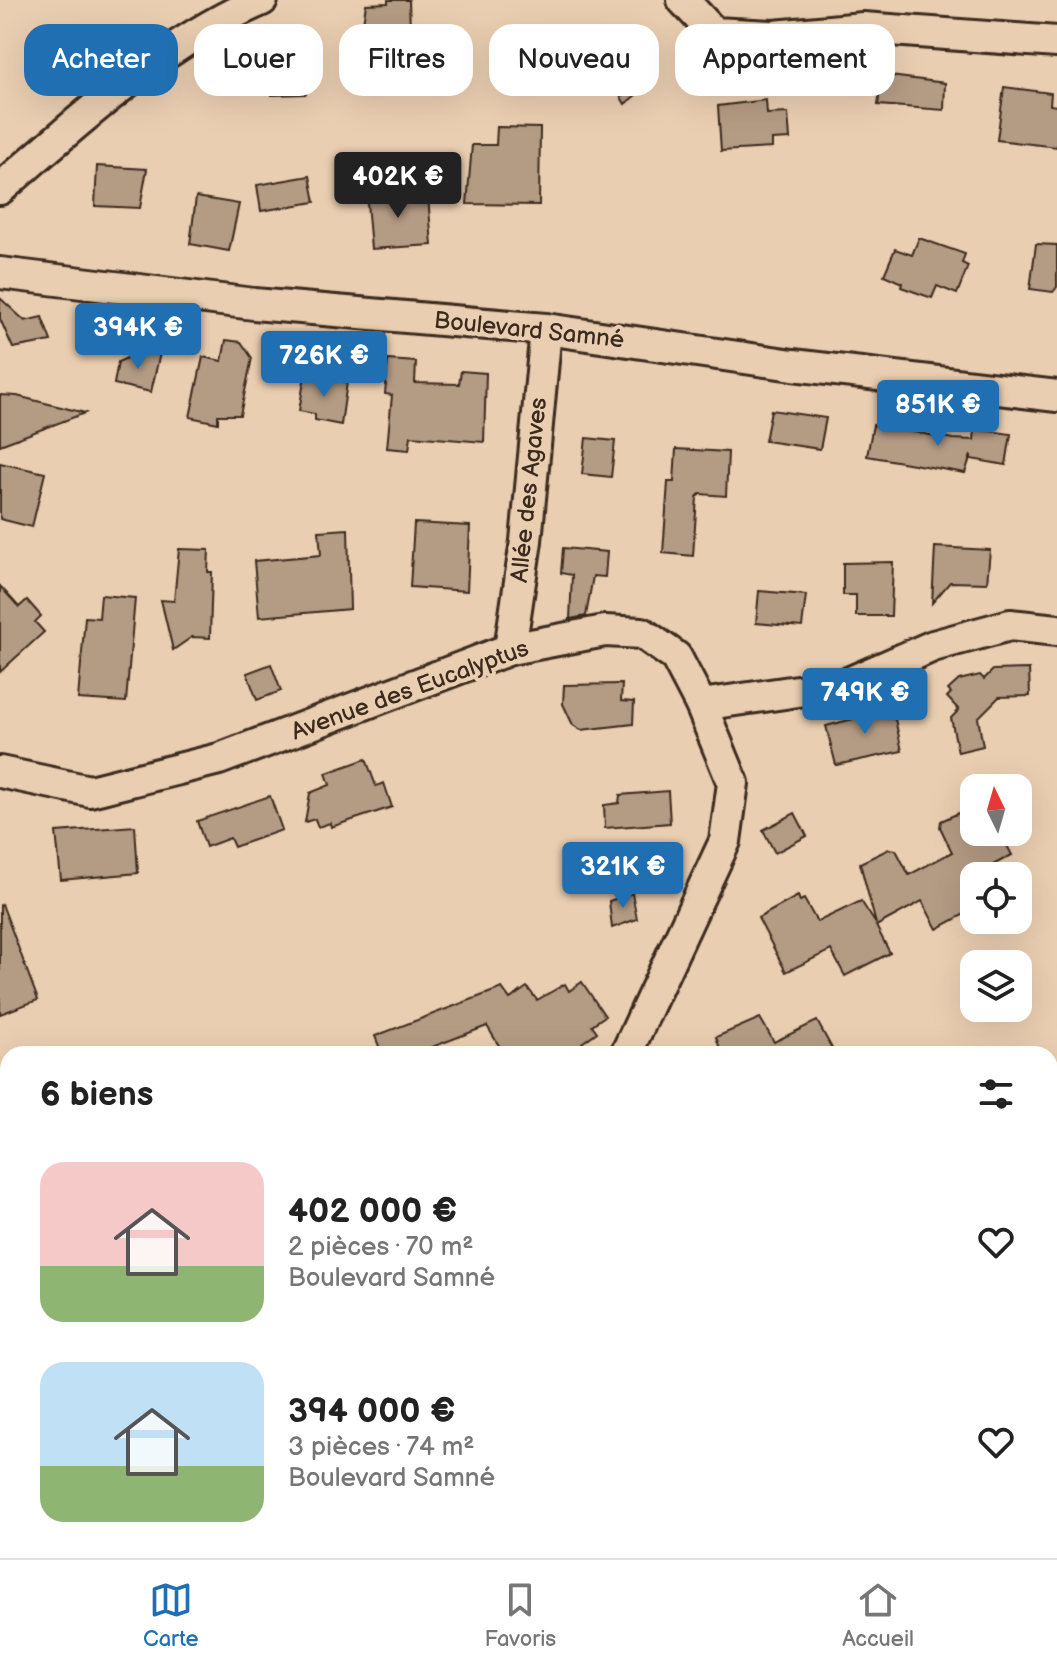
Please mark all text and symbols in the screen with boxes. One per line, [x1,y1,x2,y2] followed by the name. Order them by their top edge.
[24,24,178,96] chip: Acheter
[194,24,323,96] chip: Louer
[339,24,473,96] chip: Filtres
[489,24,659,96] chip: Nouveau
[675,24,895,96] chip: Appartement
[333,152,463,220] pin: 402K €
[352,162,444,193] text: 402K €
[73,303,203,371] pin: 394K €
[432,306,626,354] street label: Boulevard Samné
[93,313,183,344] text: 394K €
[259,331,389,399] pin: 726K €
[279,341,369,372] text: 726K €
[873,380,1003,448] pin: 851K €
[895,390,981,421] text: 851K €
[505,396,553,584] street label: Allée des Agaves
[287,633,533,746] street label: Avenue des Eucalyptus
[800,668,930,736] pin: 749K €
[820,678,910,709] text: 749K €
[960,774,1032,846] north arrow
[960,774,1032,1022] map controls
[558,842,688,910] pin: 321K €
[580,852,666,883] text: 321K €
[960,862,1032,934] button: locate
[960,950,1032,1022] button: layers
[974,1072,1018,1116] icon: filters
[40,1074,153,1115] text: 6 biens
[288,1191,457,1232] text: 402 000 €
[104,1194,200,1290] icon: home
[974,1220,1018,1264] icon: heart
[288,1232,473,1263] text: 2 pièces · 70 m²
[288,1263,495,1294] text: Boulevard Samné
[288,1391,455,1432] text: 394 000 €
[104,1394,200,1490] icon: home
[974,1420,1018,1464] icon: heart
[288,1432,475,1463] text: 3 pièces · 74 m²
[288,1463,495,1494] text: Boulevard Samné
[143,1578,198,1653] tab: Carte
[484,1578,556,1653] tab: Favoris
[842,1578,914,1653] tab: Accueil

